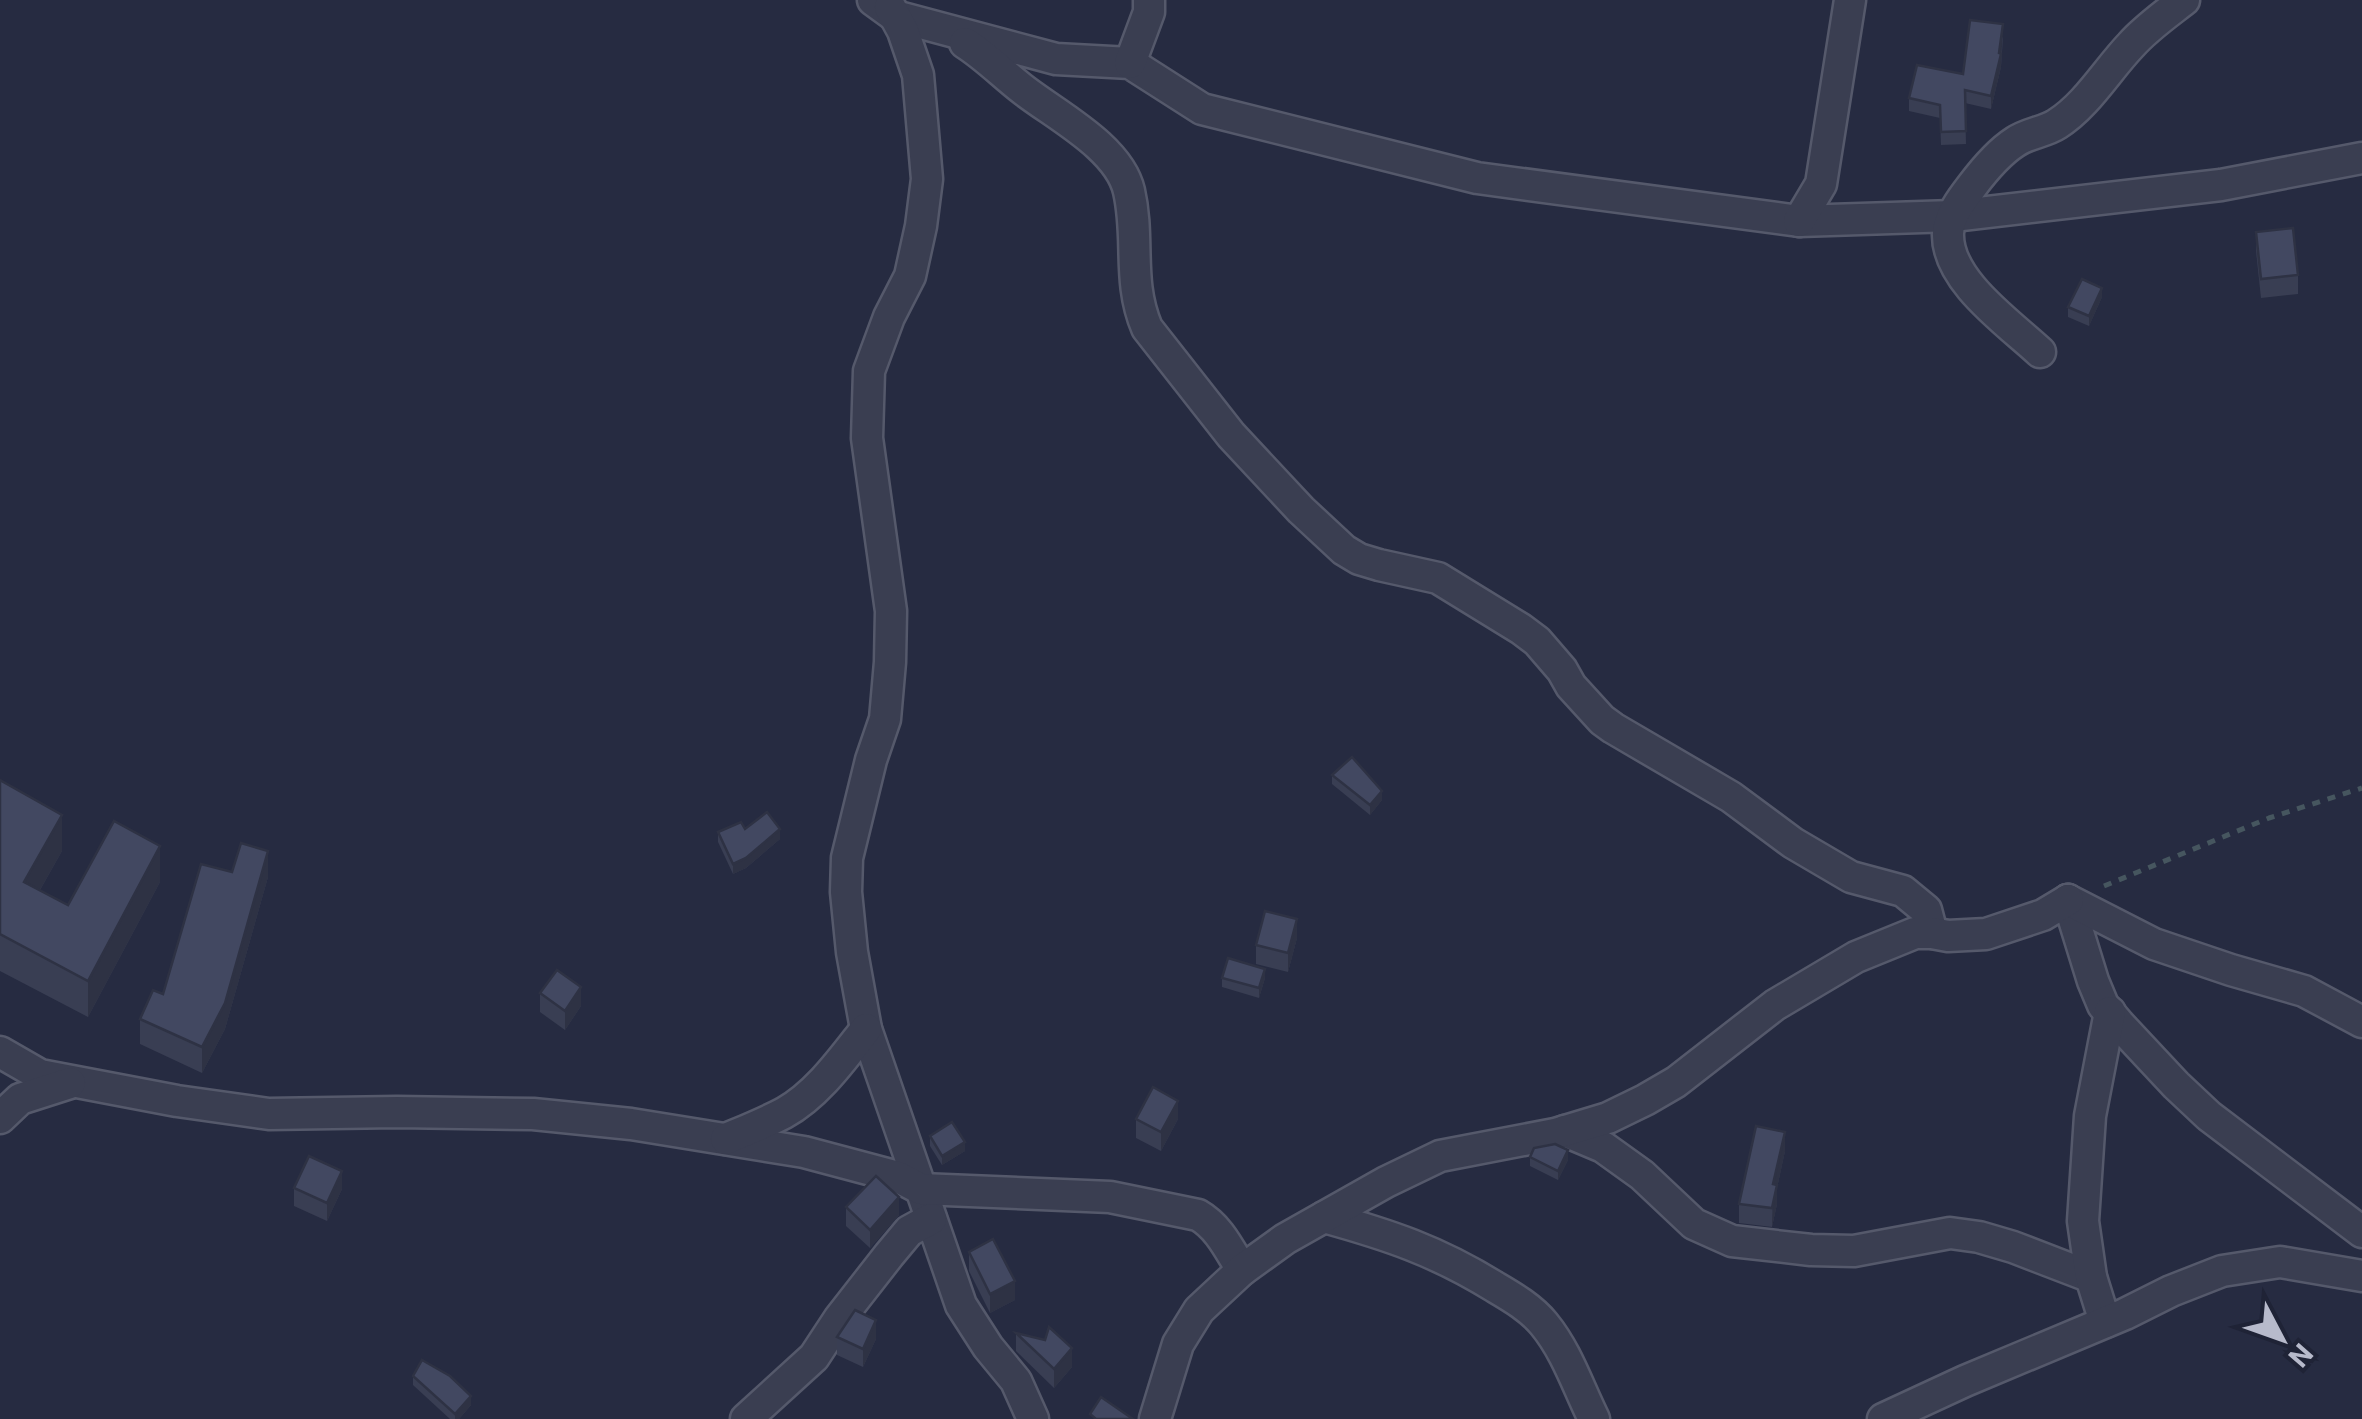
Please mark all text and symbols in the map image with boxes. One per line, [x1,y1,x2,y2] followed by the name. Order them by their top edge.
[2232,1289,2332,1389] north arrow
[2282,1337,2319,1373] text: N

